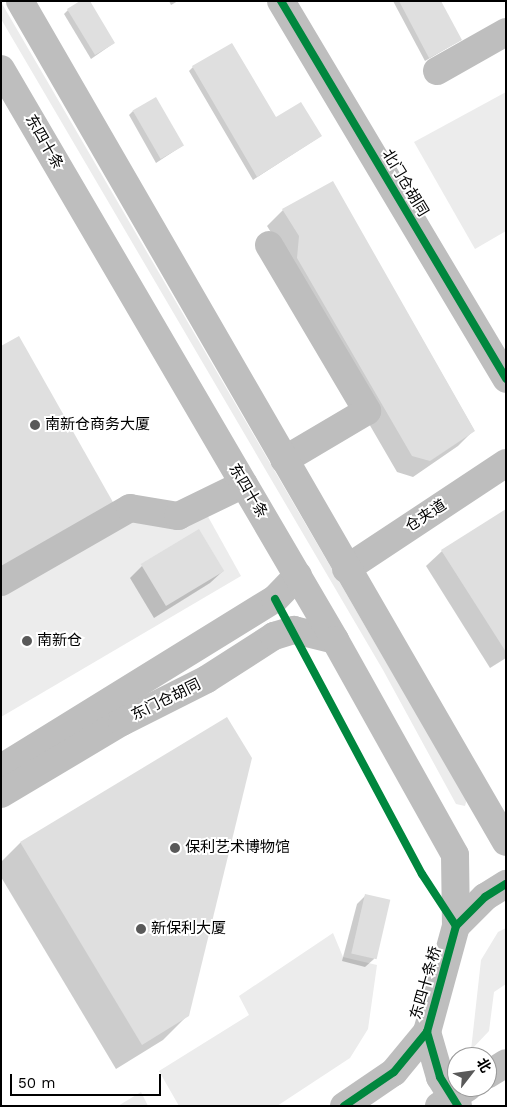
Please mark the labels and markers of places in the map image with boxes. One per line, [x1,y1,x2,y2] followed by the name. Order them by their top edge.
[45,416,150,434] place label: 南新仓商务大厦
[29,419,41,431] marker: 南新仓商务大厦
[37,632,82,650] place label: 南新仓
[21,635,33,647] marker: 南新仓
[185,839,290,857] place label: 保利艺术博物馆
[169,842,181,854] marker: 保利艺术博物馆
[151,920,226,938] place label: 新保利大厦
[135,923,147,935] marker: 新保利大厦

